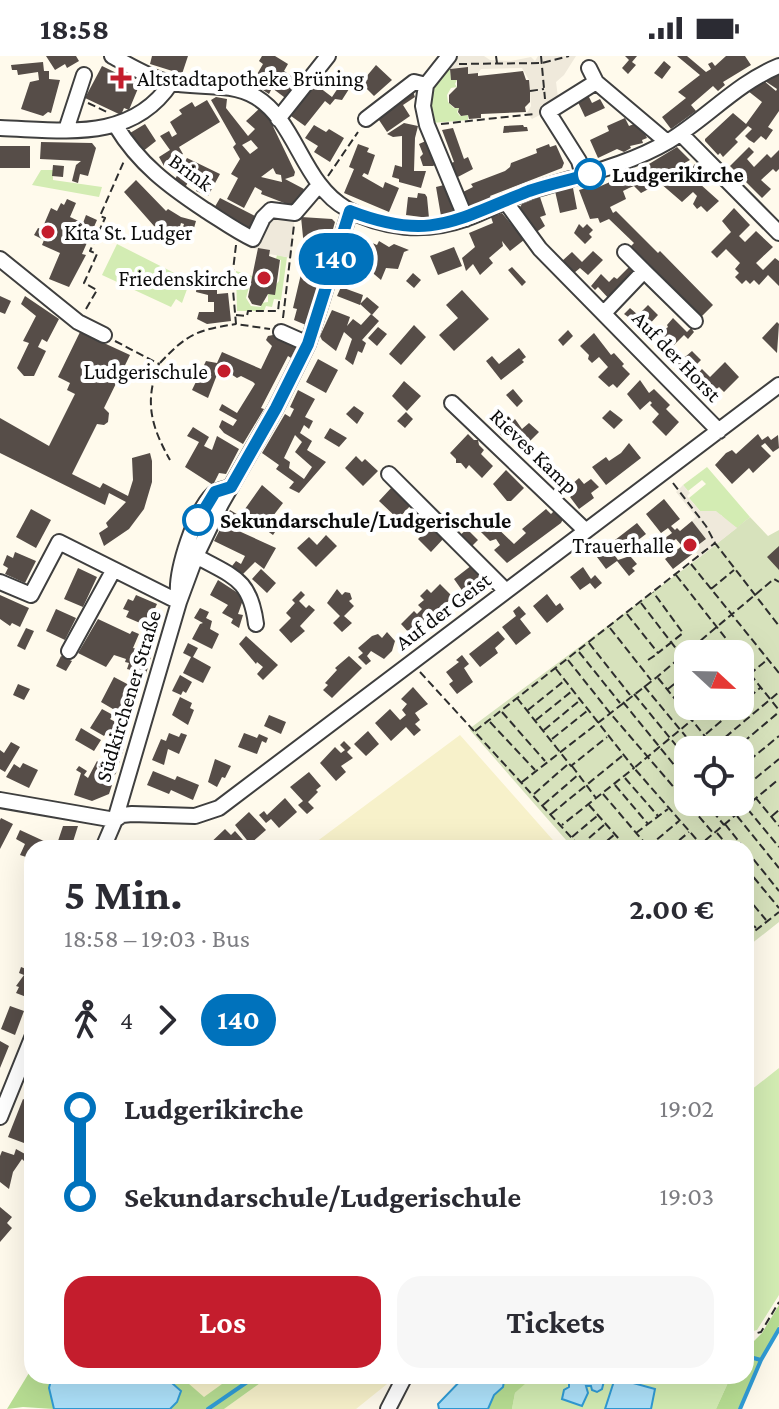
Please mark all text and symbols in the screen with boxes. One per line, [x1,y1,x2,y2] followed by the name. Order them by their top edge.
[40,12,109,45] text: 18:58
[137,66,365,91] place label: Altstadtapotheke Brüning
[112,69,130,87] marker: Altstadtapotheke Brüning
[164,148,218,196] street label: Brink
[575,159,605,189] marker: Ludgerikirche
[612,162,744,187] place label: Ludgerikirche
[64,220,193,245] place label: Kita St. Ludger
[39,223,57,241] marker: Kita St. Ludger
[290,233,382,285] line badge: 140
[315,243,357,274] text: 140
[118,266,248,291] place label: Friedenskirche
[255,269,273,287] marker: Friedenskirche
[627,305,727,407] street label: Auf der Horst
[84,359,208,384] place label: Ludgerischule
[215,362,233,380] marker: Ludgerischule
[485,403,583,499] street label: Rieves Kamp
[183,505,213,535] marker: Sekundarschule/Ludgerischule
[220,508,511,533] place label: Sekundarschule/Ludgerischule
[572,533,674,558] place label: Trauerhalle
[681,536,699,554] marker: Trauerhalle
[390,567,496,655] street label: Auf der Geist
[90,607,166,785] street label: Südkirchener Straße
[674,640,754,720] north arrow
[674,640,754,816] map controls
[674,736,754,816] button: locate
[64,870,183,918] text: 5 Min.
[629,892,714,925] text: 2.00 €
[64,924,250,953] text: 18:58 – 19:03 · Bus
[64,998,108,1042] icon: walk
[145,998,189,1042] icon: forward
[217,1004,260,1035] text: 140
[120,1006,133,1035] text: 4
[124,1092,304,1125] text: Ludgerikirche
[659,1094,714,1123] text: 19:02
[124,1180,521,1213] text: Sekundarschule/Ludgerischule
[659,1182,714,1211] text: 19:03
[64,1276,381,1368] button: Los
[397,1276,714,1368] button: Tickets

